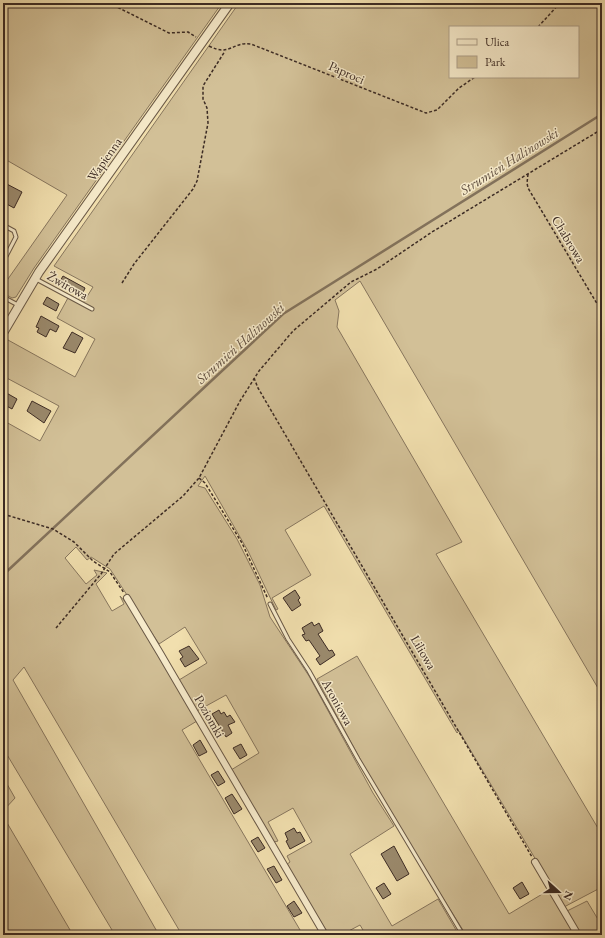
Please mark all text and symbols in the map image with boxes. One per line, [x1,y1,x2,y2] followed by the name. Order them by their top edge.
[449,26,579,78] legend
[485,34,509,50] text: Ulica
[485,54,506,70] text: Park
[326,57,367,88] street label: Paproci
[455,123,563,199] water label: Strumień Halinowski
[83,133,126,185] street label: Wapienna
[548,212,590,267] street label: Chabrowa
[44,267,92,304] street label: Żwirowa
[191,298,289,388] water label: Strumień Halinowski
[407,632,441,673] street label: Liliowa
[318,675,357,729] street label: Aroniowa
[191,692,229,741] street label: Poziomki
[539,872,579,912] north arrow
[560,889,576,902] text: N

